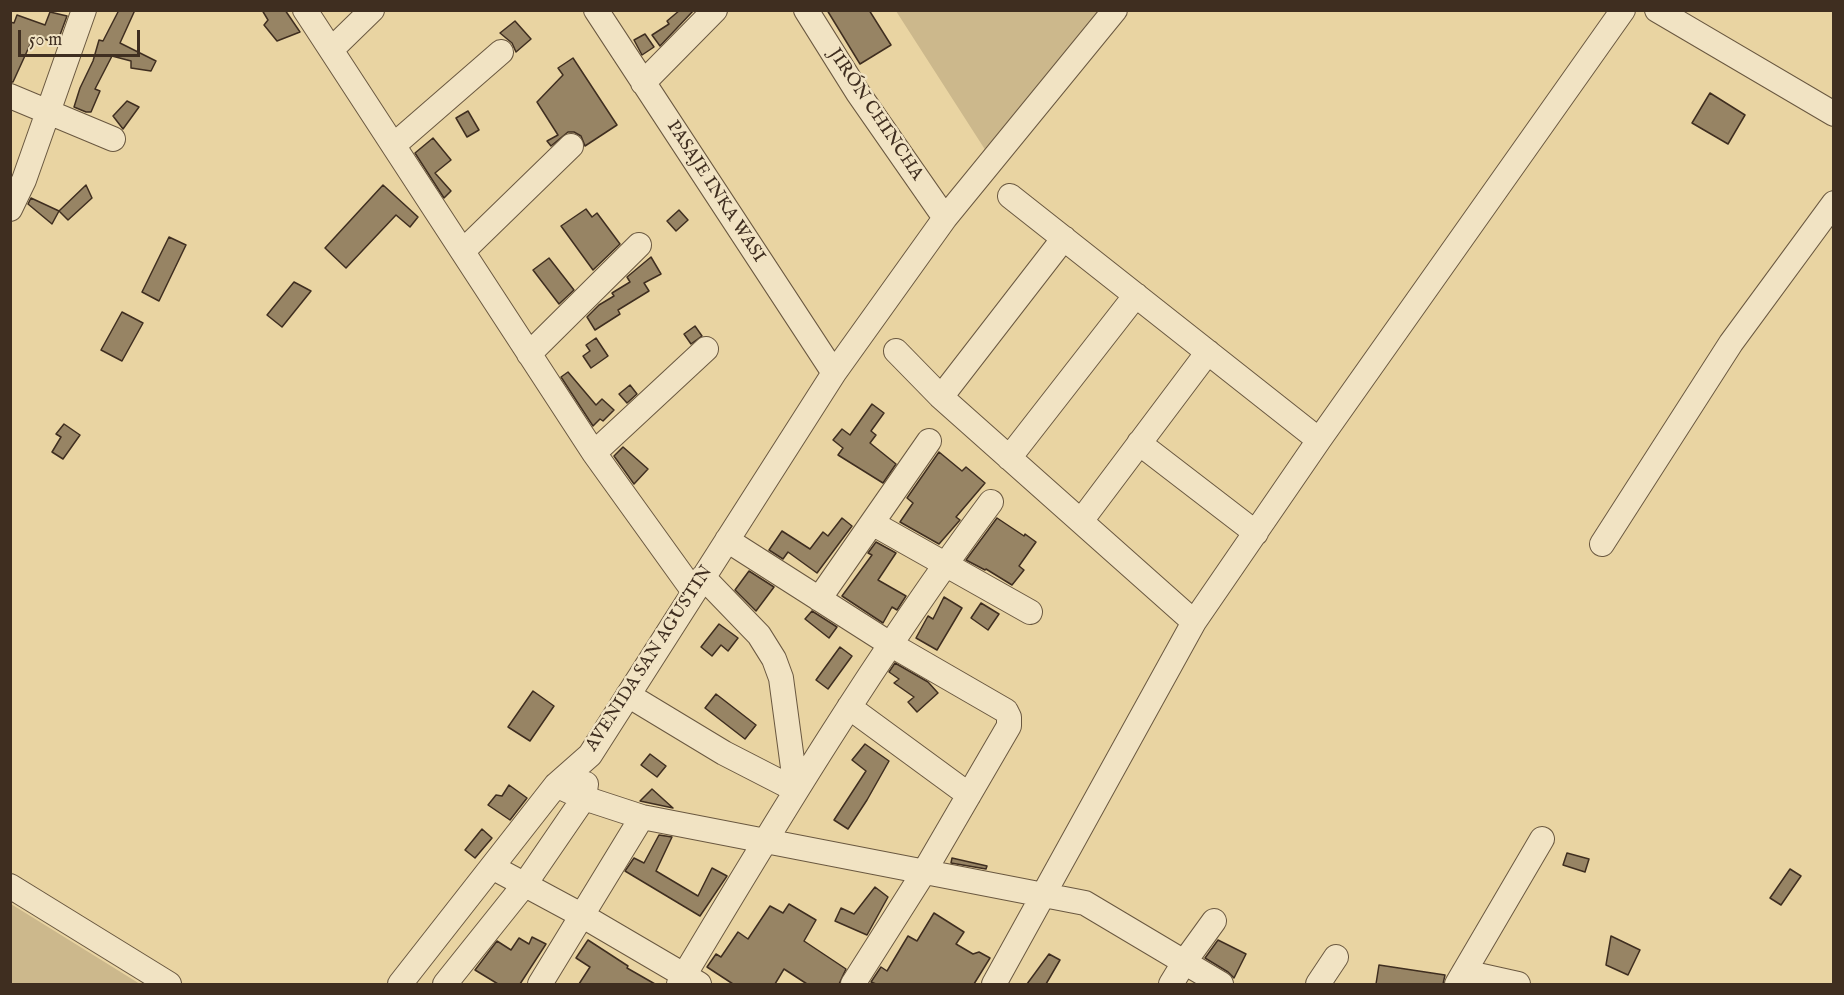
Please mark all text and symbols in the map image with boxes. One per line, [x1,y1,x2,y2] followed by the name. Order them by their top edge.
[21,18,142,56] scale bar
[29,29,62,52] text: 50 m
[823,45,927,185] street label: JIRÓN CHINCHA
[661,117,769,267] street label: PASAJE INKA WASI
[582,562,718,756] street label: AVENIDA SAN AGUSTIN

